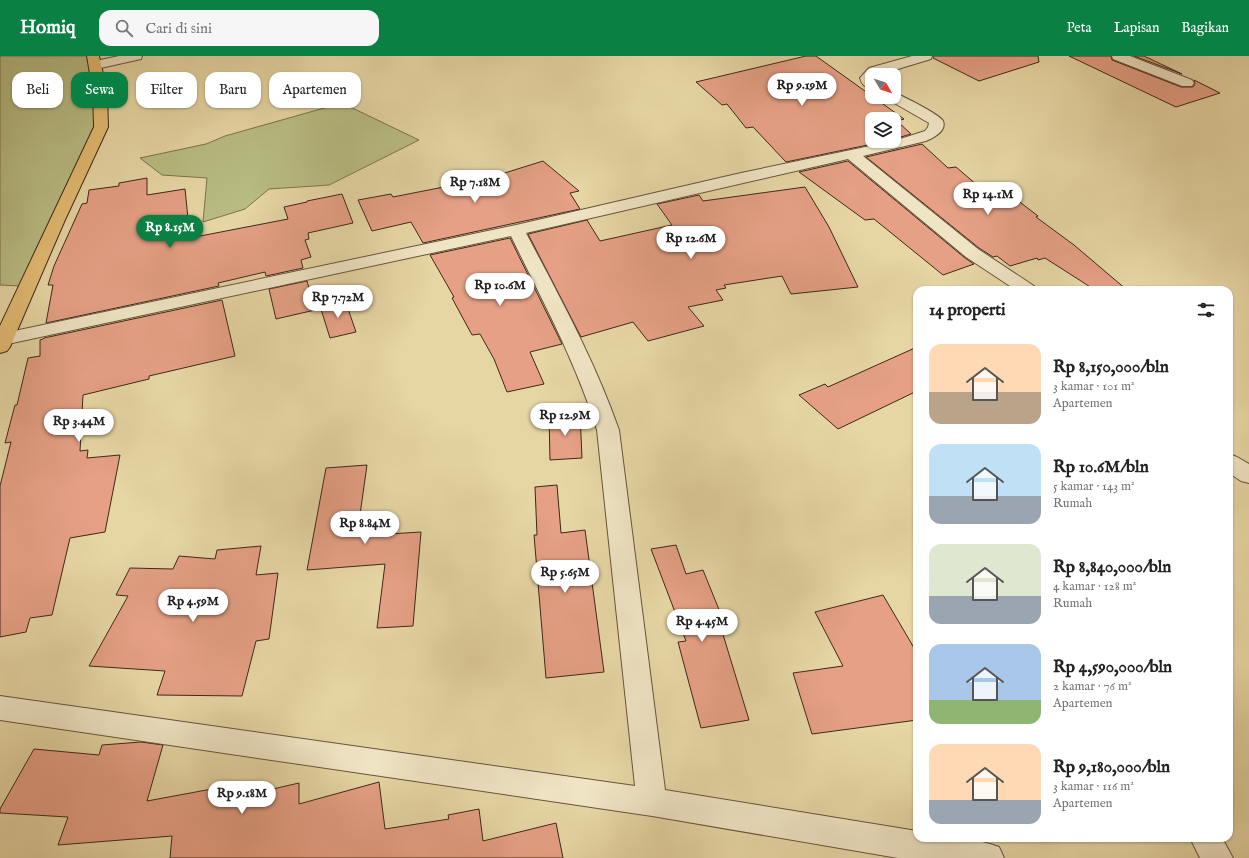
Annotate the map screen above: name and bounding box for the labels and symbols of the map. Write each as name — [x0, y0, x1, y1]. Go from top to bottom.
north arrow — [865, 68, 901, 104]
pin: Rp 9.19M — [761, 73, 843, 107]
pin: Rp 7.18M — [434, 170, 516, 204]
pin: Rp 14.1M — [947, 182, 1029, 216]
pin: Rp 8.15M — [129, 215, 211, 249]
pin: Rp 12.6M — [650, 226, 732, 260]
pin: Rp 10.6M — [459, 273, 541, 307]
pin: Rp 7.72M — [297, 285, 379, 319]
pin: Rp 12.9M — [524, 403, 606, 437]
pin: Rp 3.44M — [38, 409, 120, 443]
pin: Rp 8.84M — [324, 511, 406, 545]
pin: Rp 5.65M — [524, 560, 606, 594]
pin: Rp 4.59M — [152, 589, 234, 623]
pin: Rp 4.45M — [661, 609, 743, 643]
pin: Rp 9.18M — [201, 781, 283, 815]

